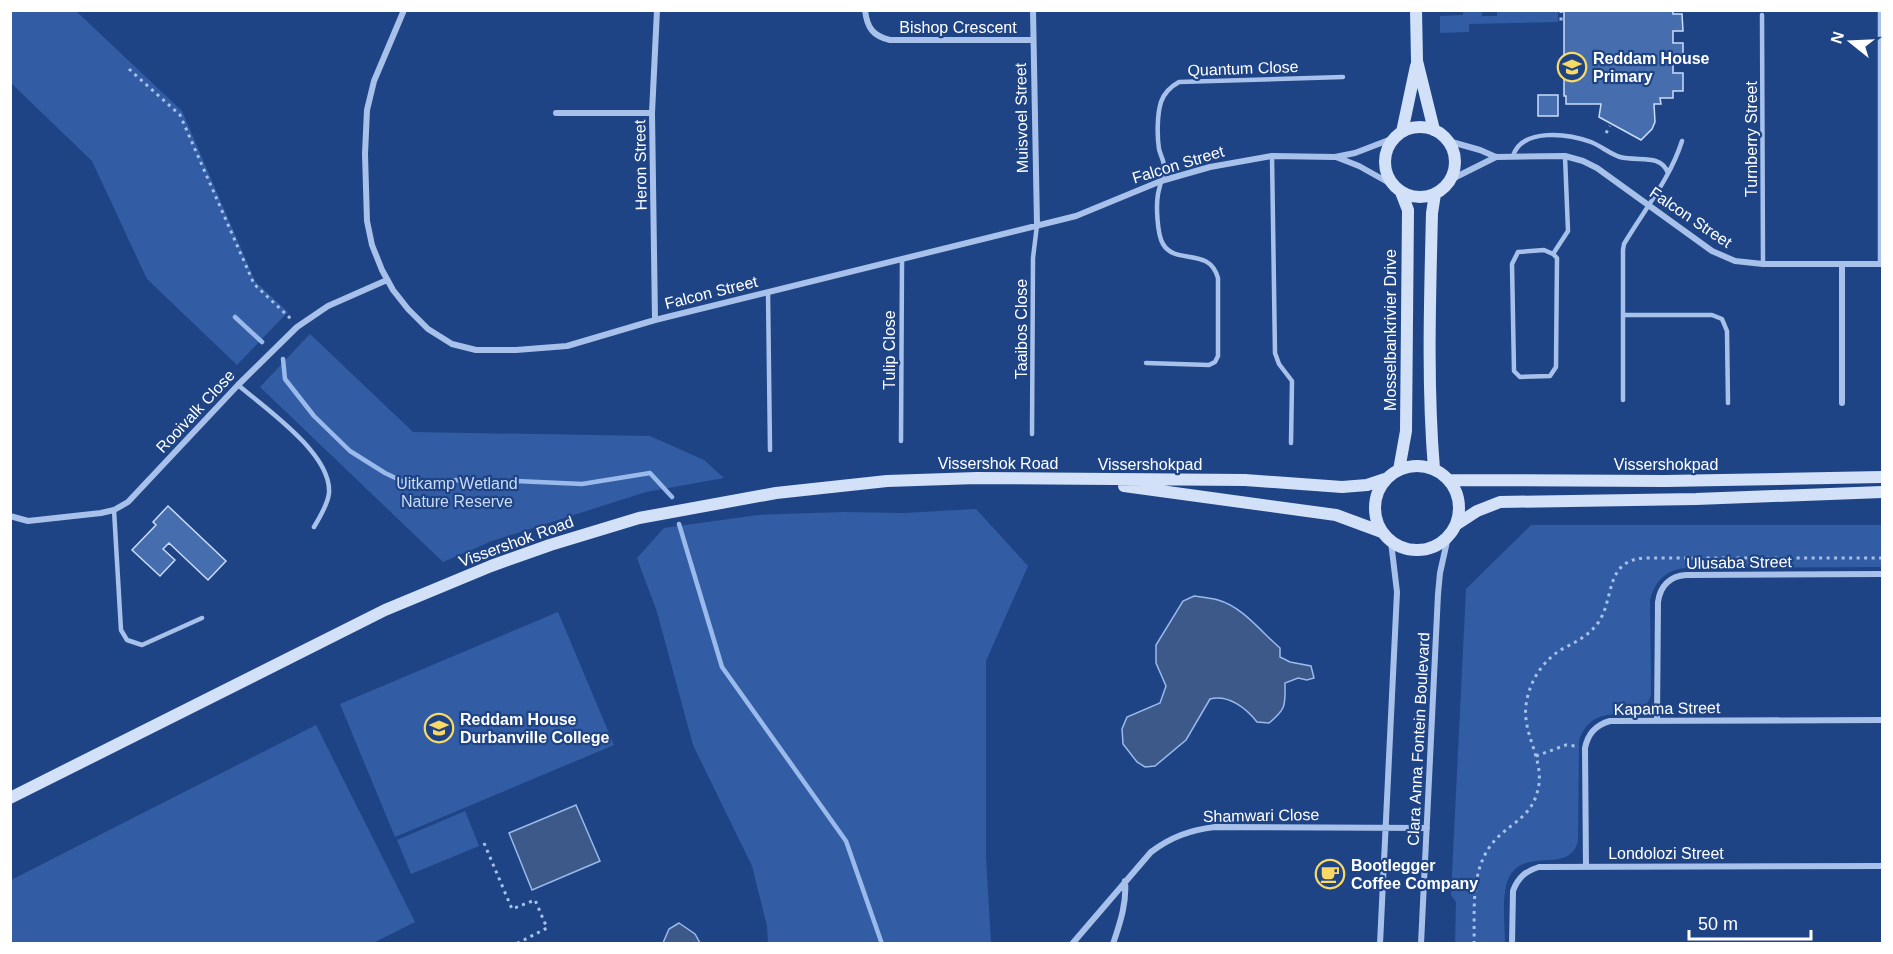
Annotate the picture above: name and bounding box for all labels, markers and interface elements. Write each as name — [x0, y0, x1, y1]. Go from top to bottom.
north arrow — [1821, 12, 1881, 72]
street label: Bishop Crescent — [899, 19, 1017, 36]
text: N — [1827, 29, 1847, 46]
place label: Reddam House Primary — [1593, 50, 1710, 85]
school or university icon: Reddam House Primary — [1556, 51, 1588, 83]
street label: Quantum Close — [1187, 58, 1299, 79]
street label: Muisvoel Street — [1012, 62, 1031, 173]
street label: Turnberry Street — [1743, 81, 1760, 197]
street label: Heron Street — [631, 119, 650, 210]
street label: Falcon Street — [1130, 142, 1227, 187]
street label: Falcon Street — [1647, 184, 1735, 251]
street label: Mosselbankrivier Drive — [1382, 249, 1399, 411]
street label: Falcon Street — [663, 273, 760, 312]
street label: Taaibos Close — [1013, 279, 1030, 379]
street label: Tulip Close — [881, 310, 898, 390]
street label: Rooivalk Close — [153, 366, 238, 456]
street label: Vissershok Road — [938, 455, 1058, 472]
street label: Vissershokpad — [1098, 456, 1202, 473]
street label: Vissershokpad — [1614, 456, 1718, 473]
park label: Uitkamp Wetland Nature Reserve — [396, 475, 518, 510]
street label: Vissershok Road — [457, 513, 576, 570]
street label: Ulusaba Street — [1686, 553, 1793, 572]
street label: Clara Anna Fontein Boulevard — [1404, 632, 1433, 846]
street label: Kapama Street — [1614, 699, 1721, 718]
place label: Reddam House Durbanville College — [460, 711, 609, 746]
school or university icon: Reddam House Durbanville College — [423, 712, 455, 744]
street label: Shamwari Close — [1203, 806, 1319, 825]
street label: Londolozi Street — [1608, 845, 1724, 862]
place label: Bootlegger Coffee Company — [1351, 857, 1478, 892]
cafe icon: Bootlegger Coffee Company — [1314, 858, 1346, 890]
scale bar — [1689, 903, 1810, 941]
text: 50 m — [1698, 914, 1738, 934]

